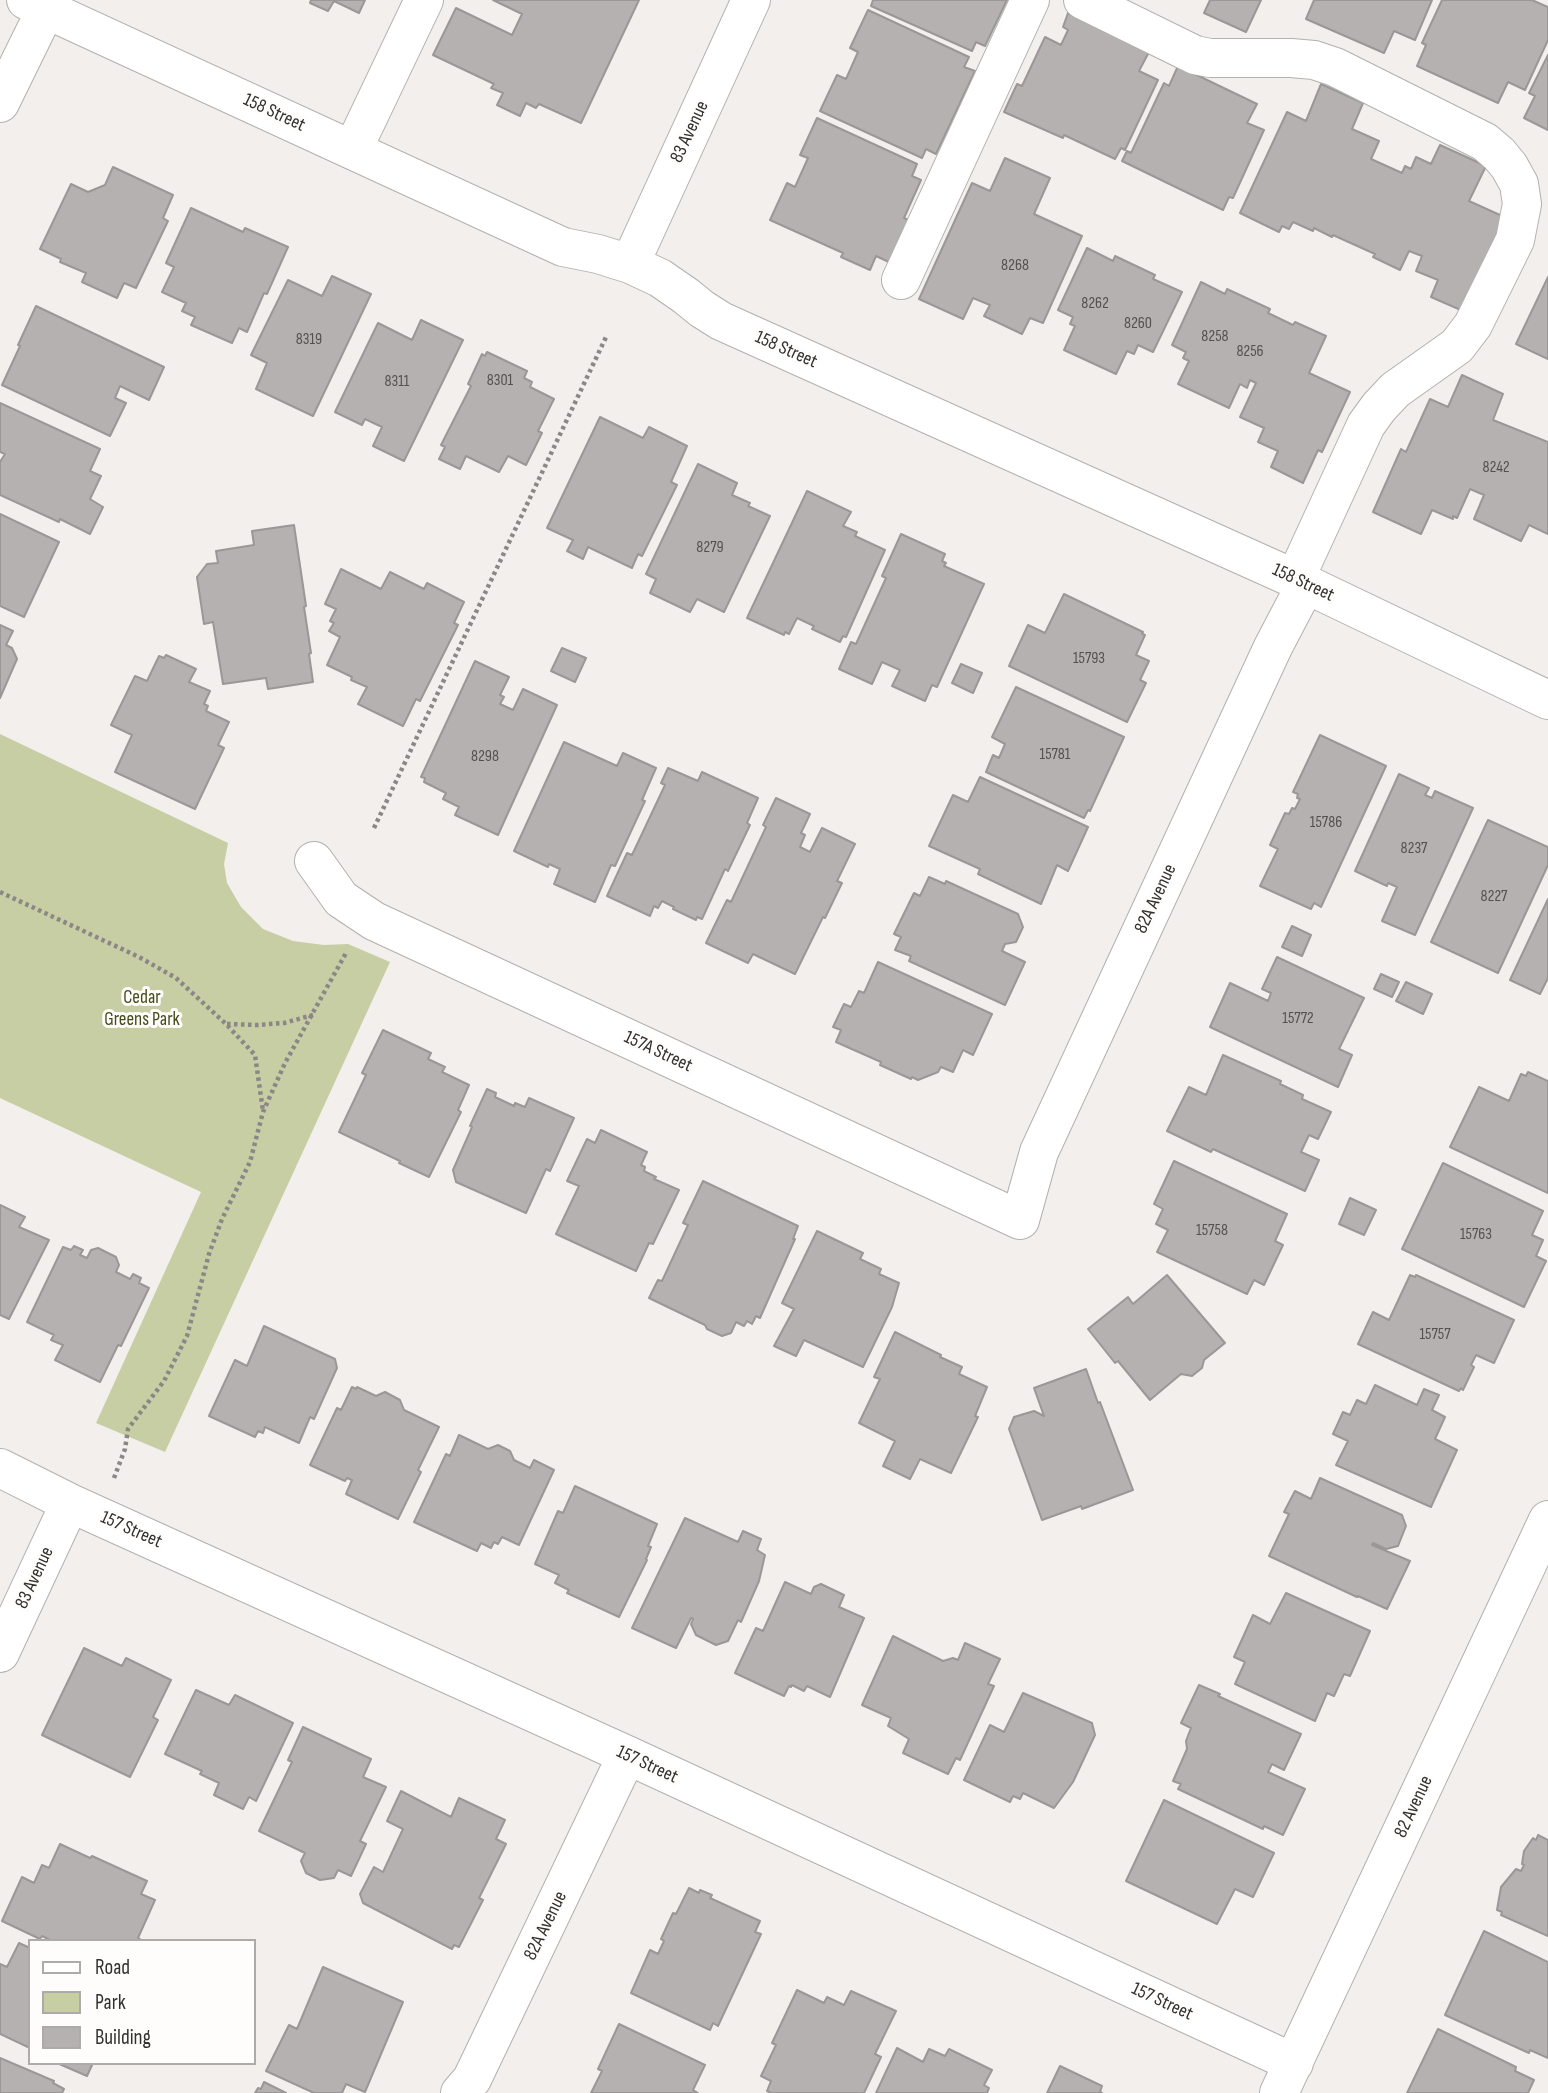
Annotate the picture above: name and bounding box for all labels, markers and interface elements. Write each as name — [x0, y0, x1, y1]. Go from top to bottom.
street label: 158 Street — [239, 89, 309, 137]
street label: 83 Avenue — [666, 97, 714, 167]
house number: 8268 — [1001, 256, 1029, 276]
house number: 8262 — [1081, 294, 1109, 314]
house number: 8260 — [1124, 314, 1152, 334]
street label: 158 Street — [751, 326, 821, 374]
house number: 8258 — [1201, 327, 1229, 347]
house number: 8319 — [296, 330, 322, 350]
house number: 8256 — [1236, 342, 1264, 362]
house number: 8301 — [487, 371, 513, 391]
house number: 8311 — [385, 372, 409, 392]
house number: 8242 — [1482, 458, 1510, 478]
house number: 8279 — [696, 538, 724, 558]
street label: 158 Street — [1268, 559, 1338, 607]
house number: 15793 — [1073, 649, 1105, 669]
house number: 15781 — [1040, 745, 1070, 765]
house number: 8298 — [471, 747, 499, 767]
house number: 15786 — [1310, 813, 1342, 833]
house number: 8237 — [1401, 839, 1427, 859]
street label: 82A Avenue — [1130, 861, 1182, 937]
house number: 8227 — [1481, 887, 1507, 907]
park label: Cedar Greens Park — [104, 987, 180, 1031]
house number: 15772 — [1282, 1009, 1314, 1029]
street label: 157A Street — [620, 1026, 696, 1078]
house number: 15758 — [1196, 1221, 1228, 1241]
house number: 15763 — [1460, 1225, 1492, 1245]
house number: 15757 — [1419, 1325, 1451, 1345]
street label: 157 Street — [97, 1506, 165, 1554]
street label: 83 Avenue — [11, 1543, 59, 1613]
street label: 157 Street — [613, 1741, 681, 1789]
street label: 82 Avenue — [1390, 1772, 1438, 1842]
street label: 82A Avenue — [520, 1888, 572, 1964]
legend — [28, 1939, 256, 2065]
text: Road — [95, 1955, 130, 1980]
street label: 157 Street — [1128, 1978, 1196, 2026]
text: Park — [95, 1990, 126, 2015]
text: Building — [95, 2025, 151, 2050]

